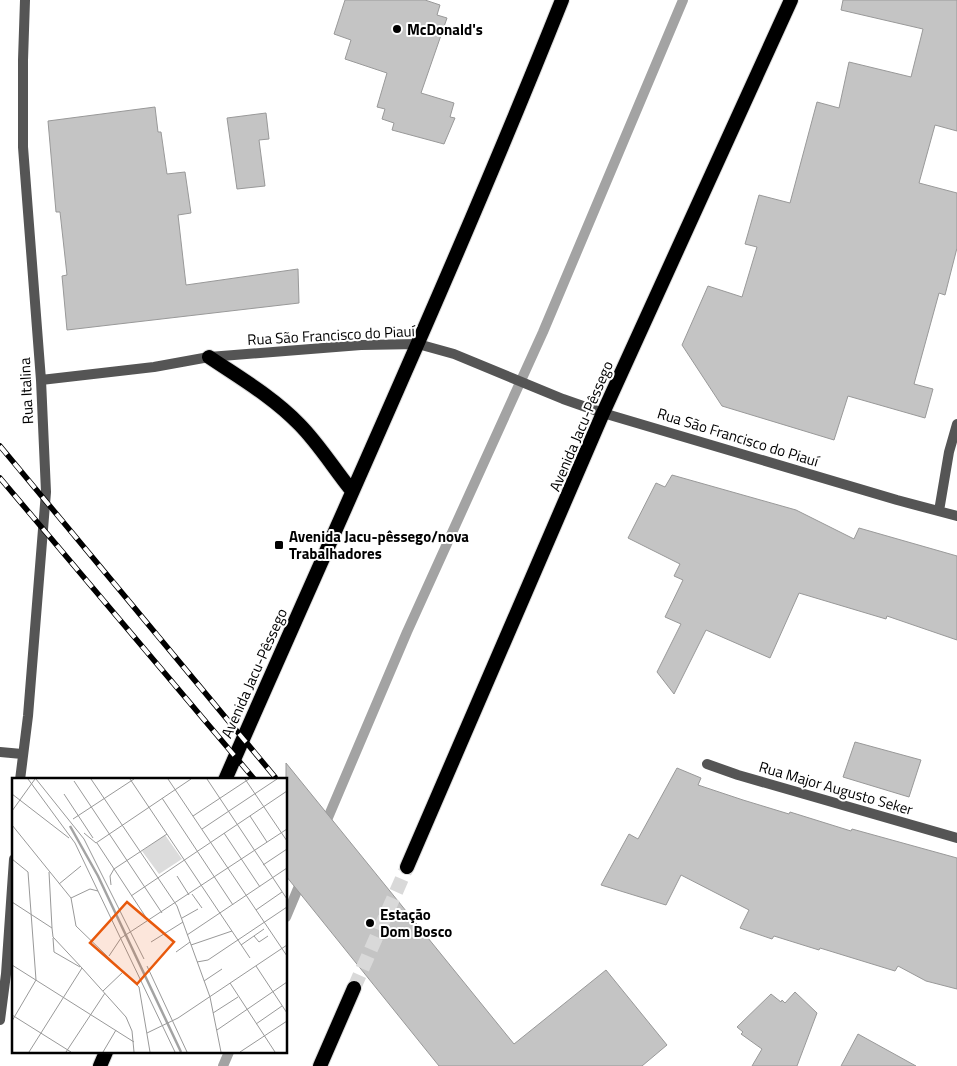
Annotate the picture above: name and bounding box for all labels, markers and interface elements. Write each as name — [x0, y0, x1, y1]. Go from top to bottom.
place label: McDonald's — [407, 18, 483, 41]
marker: McDonald's — [391, 23, 403, 35]
street label: Rua São Francisco do Piauí — [247, 319, 417, 351]
street label: Rua Italina — [13, 357, 39, 425]
street label: Avenida Jacu-Pêssego — [543, 357, 619, 495]
street label: Rua São Francisco do Piauí — [654, 401, 823, 473]
place label: Avenida Jacu-pêssego/nova Trabalhadores — [289, 525, 469, 565]
marker: Avenida Jacu-pêssego/nova Trabalhadores — [273, 539, 285, 551]
street label: Avenida Jacu-Pêssego — [215, 604, 293, 742]
street label: Rua Major Augusto Seker — [756, 755, 916, 821]
inset map — [12, 778, 288, 1054]
place label: Estação Dom Bosco — [380, 903, 452, 943]
marker: Estação Dom Bosco — [364, 917, 376, 929]

